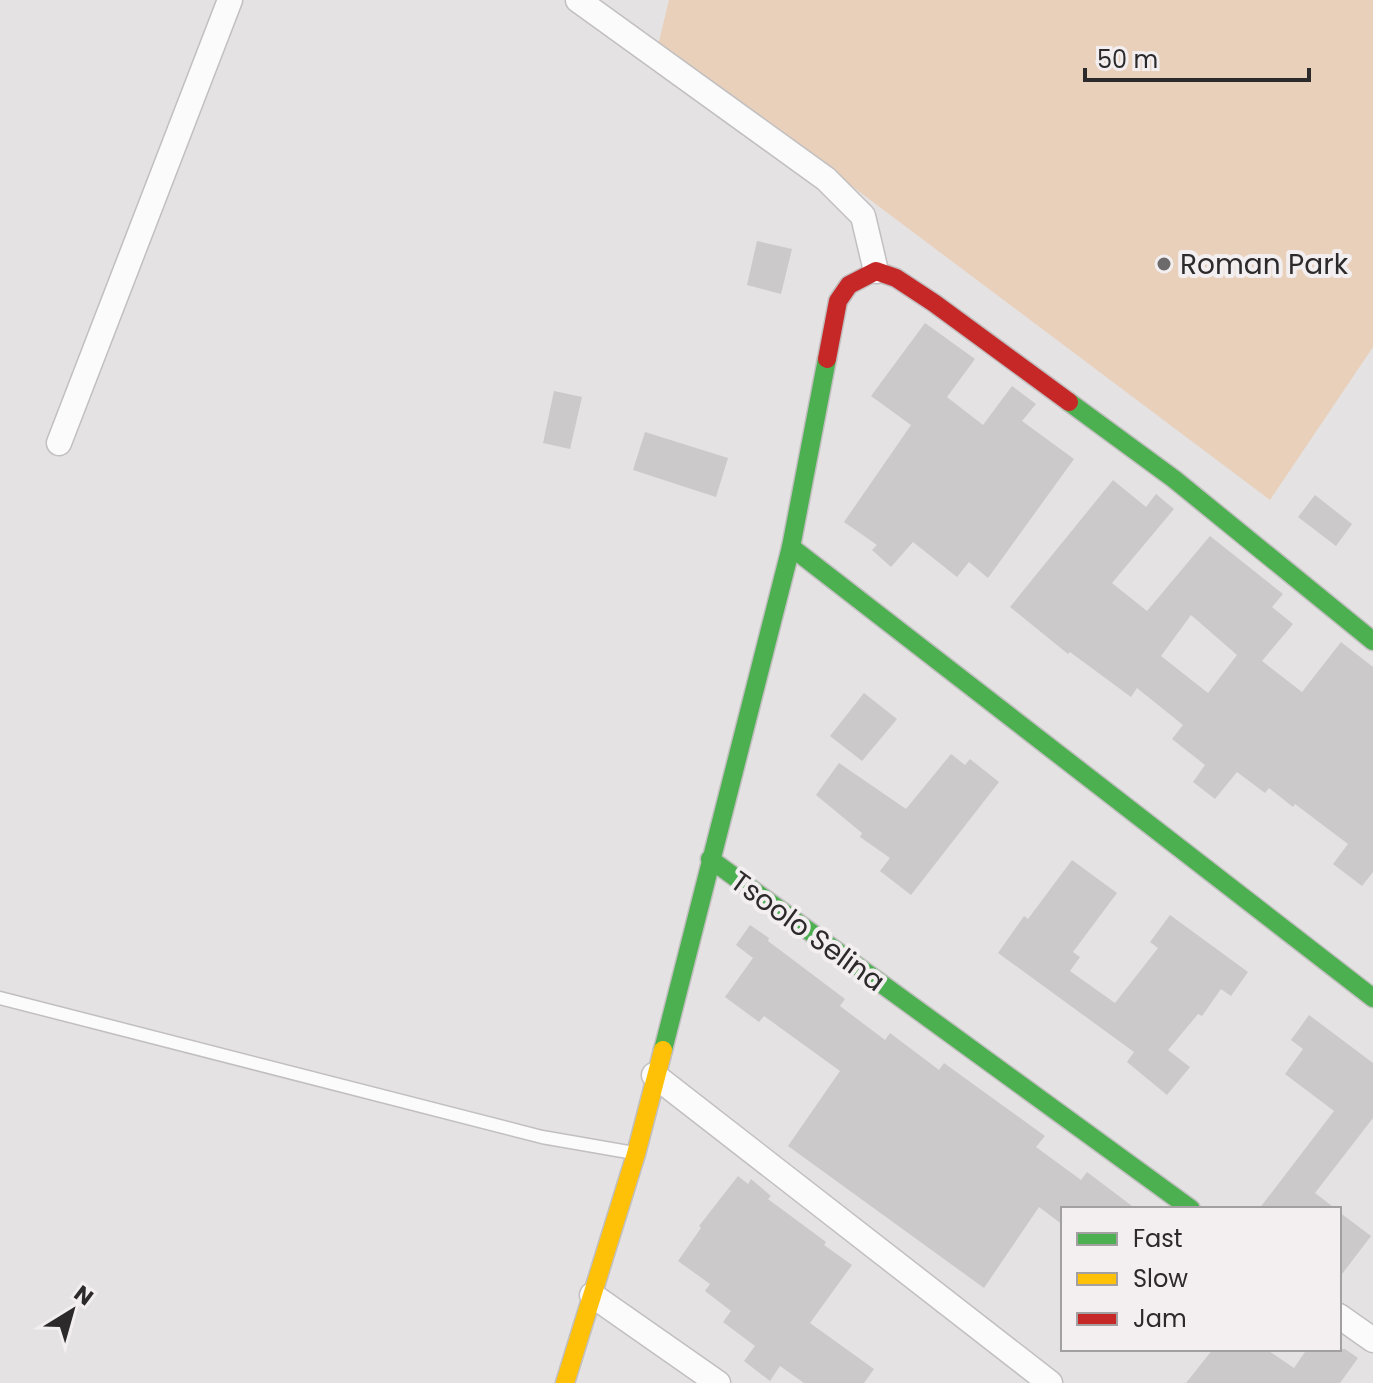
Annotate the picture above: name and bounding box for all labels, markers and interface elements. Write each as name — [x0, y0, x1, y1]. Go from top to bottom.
scale bar — [1085, 32, 1309, 82]
text: 50 m — [1097, 43, 1158, 76]
place label: Roman Park — [1180, 245, 1349, 284]
marker: Roman Park — [1155, 255, 1173, 273]
street label: Tsoolo Selina — [722, 862, 893, 1001]
legend — [1061, 1207, 1341, 1351]
text: Fast — [1133, 1222, 1183, 1255]
text: Slow — [1133, 1262, 1188, 1295]
north arrow — [32, 1271, 112, 1351]
text: N — [68, 1278, 100, 1313]
text: Jam — [1133, 1302, 1187, 1335]

